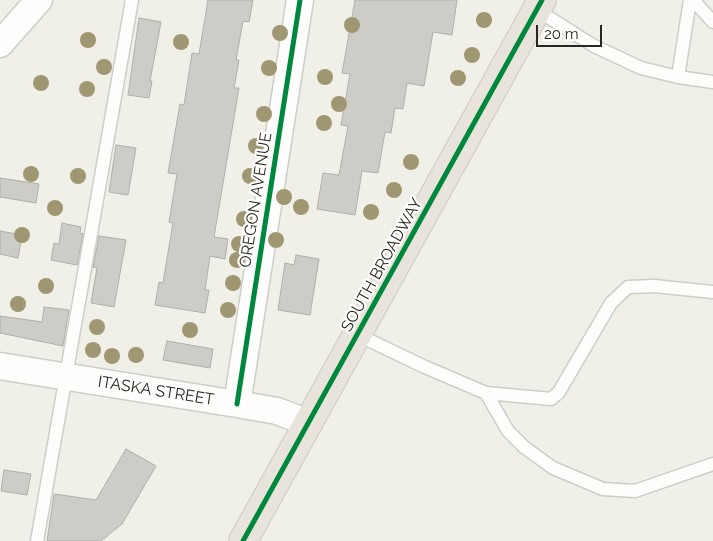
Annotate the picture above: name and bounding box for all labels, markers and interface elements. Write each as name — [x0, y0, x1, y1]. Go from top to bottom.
scale bar — [538, 15, 604, 47]
text: 20 m — [544, 25, 579, 43]
street label: OREGON AVENUE — [236, 131, 276, 269]
street label: SOUTH BROADWAY — [337, 195, 427, 335]
street label: ITASKA STREET — [97, 372, 215, 410]

